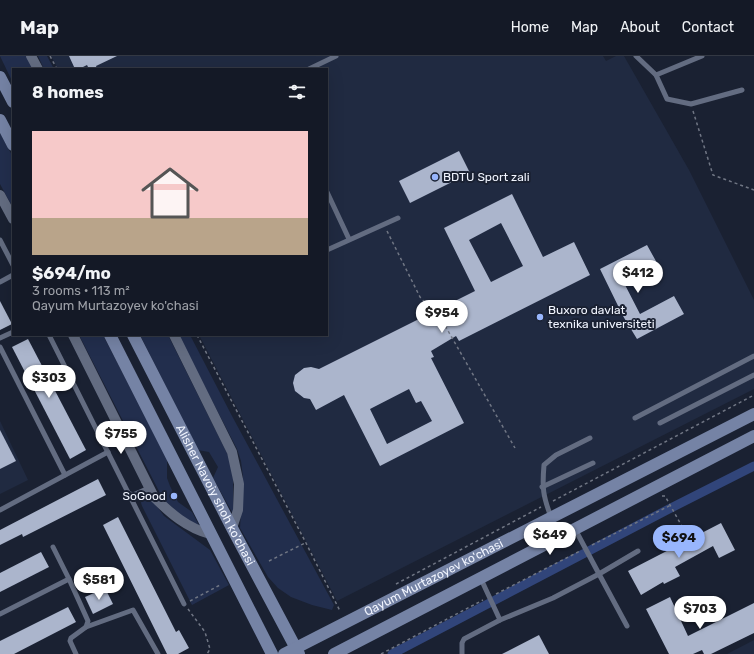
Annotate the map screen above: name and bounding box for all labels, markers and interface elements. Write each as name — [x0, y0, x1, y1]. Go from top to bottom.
text: Map — [20, 16, 59, 39]
text: Home — [511, 19, 549, 36]
text: Map — [571, 19, 598, 36]
text: About — [620, 19, 660, 36]
text: Contact — [682, 19, 734, 36]
icon: filters — [286, 81, 308, 103]
text: 8 homes — [32, 82, 104, 102]
icon: home — [134, 157, 206, 229]
place label: BDTU Sport zali — [443, 170, 530, 184]
marker: BDTU Sport zali — [430, 172, 440, 182]
pin: $412 — [614, 260, 662, 294]
text: $694/mo — [32, 263, 111, 283]
text: $412 — [622, 265, 654, 280]
text: 3 rooms · 113 m² — [32, 283, 130, 298]
text: Qayum Murtazoyev ko'chasi — [32, 298, 199, 313]
pin: $954 — [418, 300, 466, 334]
place label: Buxoro davlat texnika universiteti — [548, 303, 655, 331]
text: $954 — [425, 305, 459, 320]
marker: Buxoro davlat texnika universiteti — [535, 312, 545, 322]
pin: $303 — [25, 365, 73, 399]
text: $303 — [32, 370, 66, 385]
pin: $755 — [97, 421, 145, 455]
street label: Alisher Navoiy shoh ko'chasi — [173, 422, 258, 568]
text: $755 — [105, 426, 137, 441]
place label: SoGood — [123, 489, 166, 503]
marker: SoGood — [169, 491, 179, 501]
pin: $649 — [526, 522, 574, 556]
pin: $694 — [655, 525, 703, 559]
text: $649 — [533, 527, 567, 542]
text: $694 — [662, 530, 696, 545]
street label: Qayum Murtazoyev ko'chasi — [362, 536, 505, 619]
pin: $581 — [75, 567, 123, 601]
text: $581 — [83, 572, 115, 587]
pin: $703 — [676, 596, 724, 630]
text: $703 — [683, 601, 717, 616]

